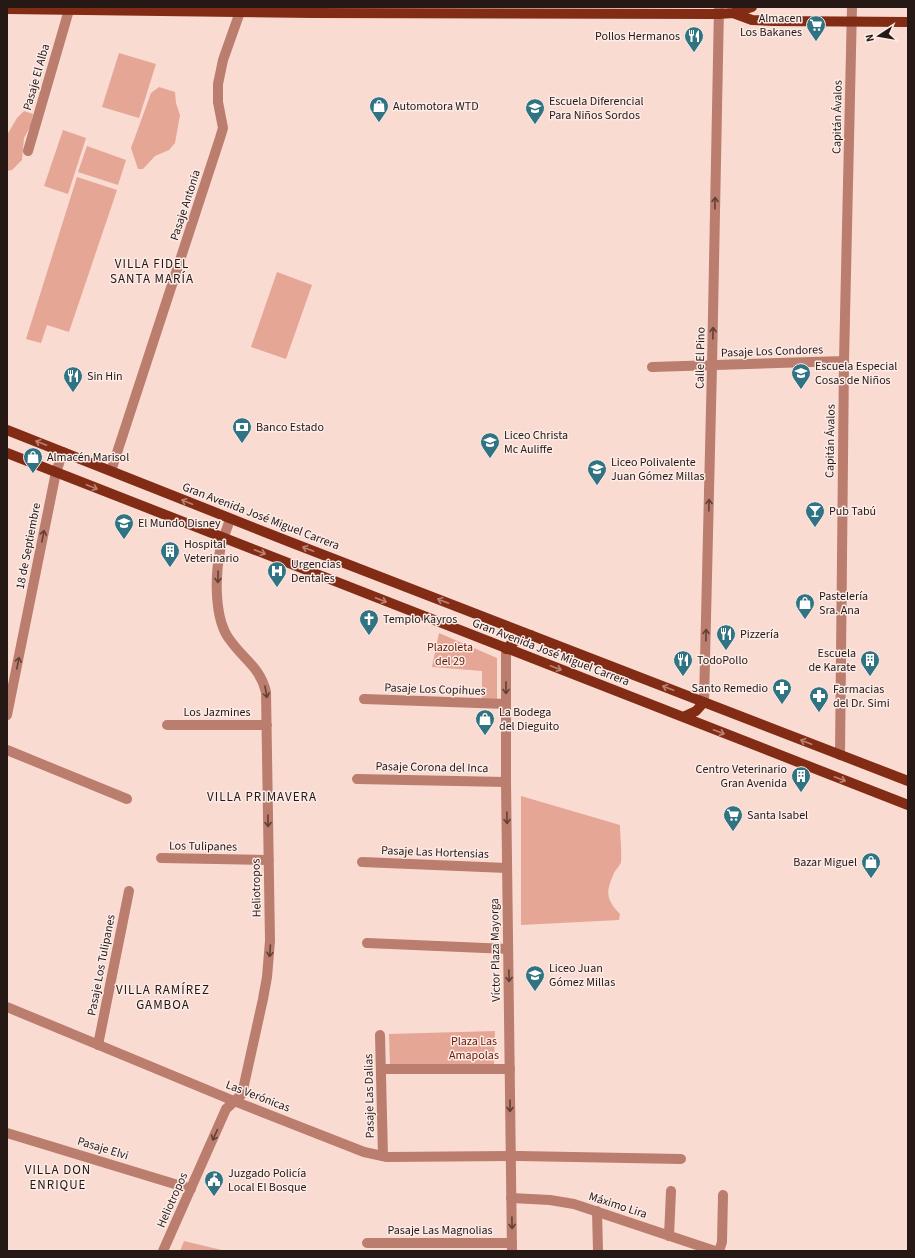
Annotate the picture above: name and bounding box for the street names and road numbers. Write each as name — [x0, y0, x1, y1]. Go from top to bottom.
street label: Pasaje El Alba — [19, 42, 54, 112]
street label: Capitán Ávalos — [828, 80, 847, 154]
street label: Pasaje Antonia — [166, 167, 205, 243]
street label: Calle El Pino — [691, 327, 710, 389]
street label: Pasaje Los Condores — [721, 341, 824, 362]
street label: Capitán Ávalos — [821, 404, 840, 478]
street label: Gran Avenida José Miguel Carrera — [180, 479, 342, 554]
street label: 18 de Septiembre — [12, 501, 45, 591]
street label: Gran Avenida José Miguel Carrera — [470, 615, 632, 690]
street label: Pasaje Los Copihues — [384, 679, 486, 700]
street label: Los Jazmines — [184, 704, 250, 721]
street label: Pasaje Corona del Inca — [375, 758, 489, 777]
street label: Los Tulipanes — [169, 837, 237, 856]
street label: Pasaje Las Hortensias — [381, 842, 489, 863]
street label: Heliotropos — [247, 858, 266, 918]
street label: Víctor Plaza Mayorga — [486, 898, 505, 1002]
street label: Pasaje Los Tulipanes — [83, 913, 120, 1017]
street label: Pasaje Las Dalias — [360, 1054, 379, 1138]
street label: Las Verónicas — [223, 1076, 292, 1117]
street label: Pasaje Elvi — [75, 1133, 131, 1164]
street label: Heliotropos — [153, 1170, 192, 1231]
street label: Máximo Lira — [586, 1188, 649, 1223]
street label: Pasaje Las Magnolias — [387, 1222, 493, 1239]

